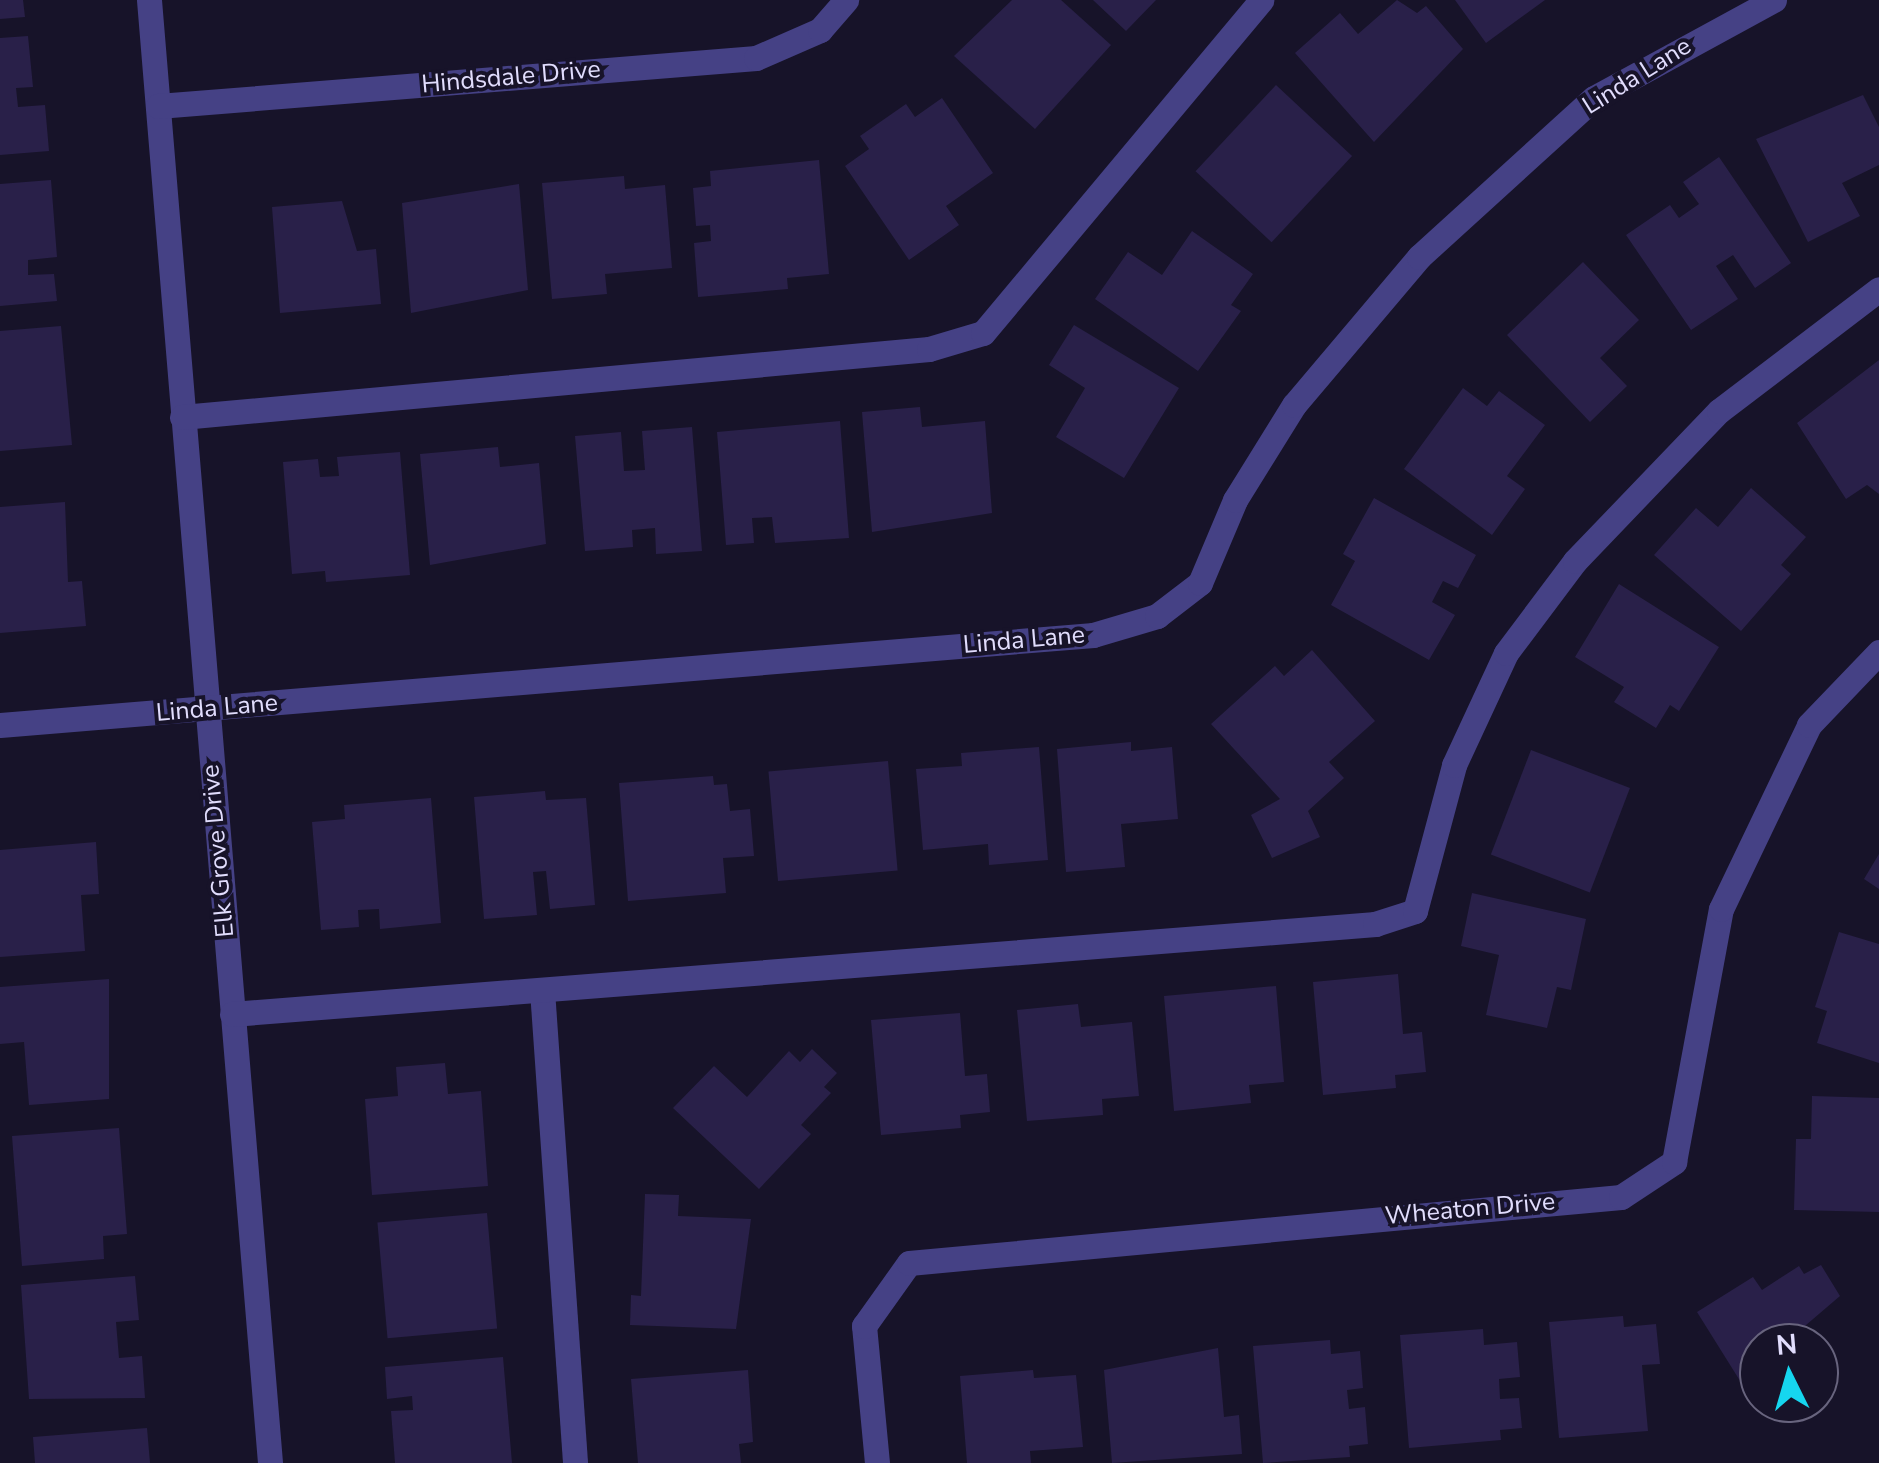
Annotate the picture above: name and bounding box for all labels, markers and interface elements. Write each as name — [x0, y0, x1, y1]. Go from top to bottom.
street label: Linda Lane — [1577, 31, 1697, 121]
street label: Hindsdale Drive — [420, 54, 602, 100]
street label: Linda Lane — [962, 620, 1086, 660]
street label: Linda Lane — [155, 688, 279, 728]
street label: Elk Grove Drive — [196, 763, 240, 939]
street label: Wheaton Drive — [1384, 1187, 1556, 1231]
north arrow — [1739, 1323, 1839, 1423]
text: N — [1774, 1325, 1799, 1365]

